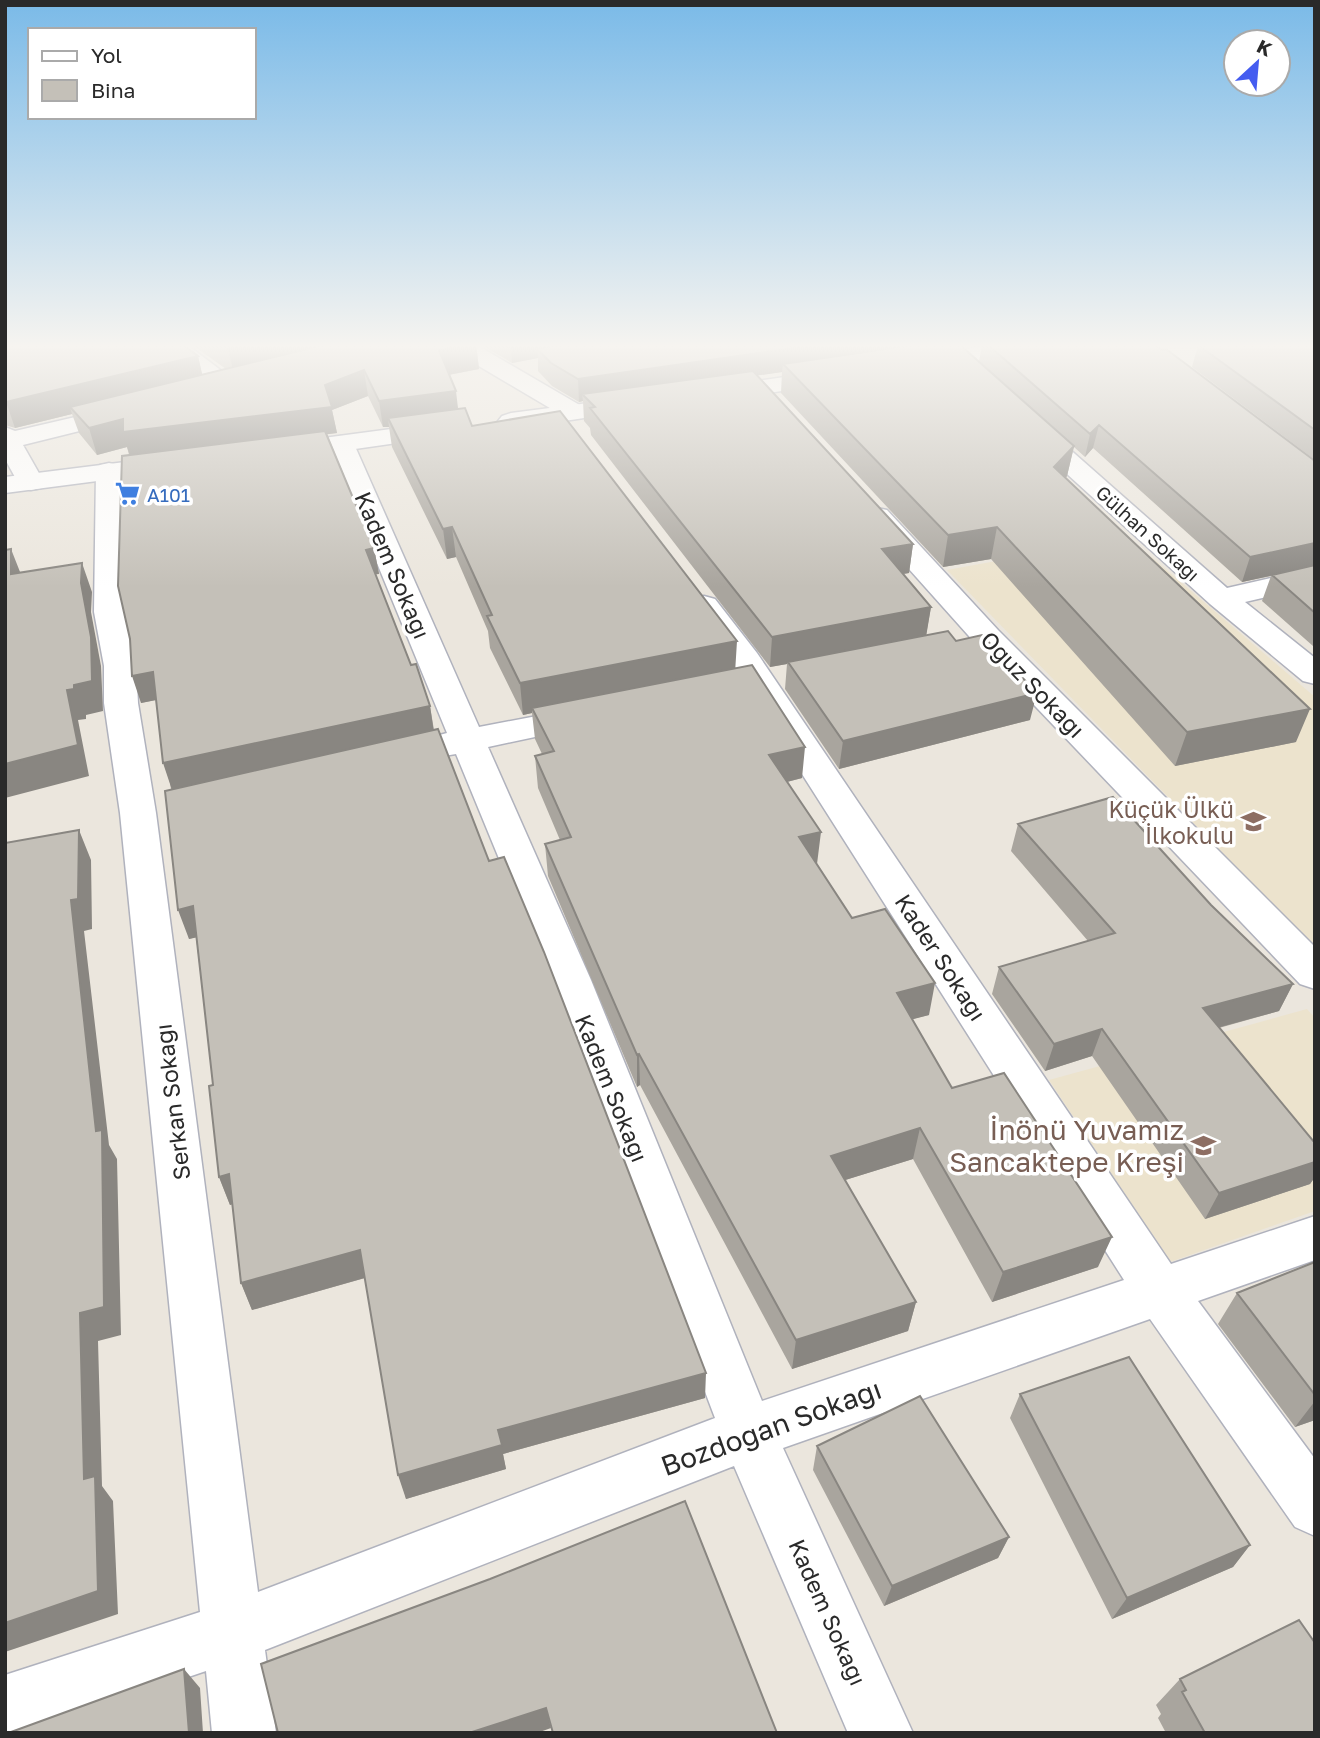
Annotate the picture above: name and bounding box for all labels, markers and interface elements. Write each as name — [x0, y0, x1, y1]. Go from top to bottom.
legend — [28, 28, 256, 119]
north arrow — [1222, 28, 1292, 98]
text: K — [1253, 34, 1276, 61]
text: Yol — [91, 42, 122, 68]
text: Bina — [91, 77, 135, 103]
supermarket icon: A101 — [113, 480, 141, 508]
street label: Gülhan Sokağı — [1091, 480, 1205, 586]
place label: A101 — [147, 483, 190, 506]
street label: Kadem Sokağı — [349, 487, 437, 643]
street label: Oğuz Sokağı — [975, 625, 1091, 743]
place label: Küçük Ülkü İlkokulu — [1108, 795, 1234, 849]
school or university icon: Küçük Ülkü İlkokulu — [1240, 808, 1268, 836]
street label: Kader Sokağı — [890, 888, 992, 1026]
street label: Kadem Sokağı — [570, 1010, 654, 1166]
street label: Serkan Sokağı — [149, 1022, 195, 1182]
place label: İnönü Yuvamız Sancaktepe Kreşi — [949, 1113, 1184, 1178]
school or university icon: İnönü Yuvamız Sancaktepe Kreşi — [1190, 1131, 1218, 1159]
street label: Bozdoğan Sokağı — [656, 1372, 886, 1482]
street label: Kadem Sokağı — [783, 1535, 873, 1689]

